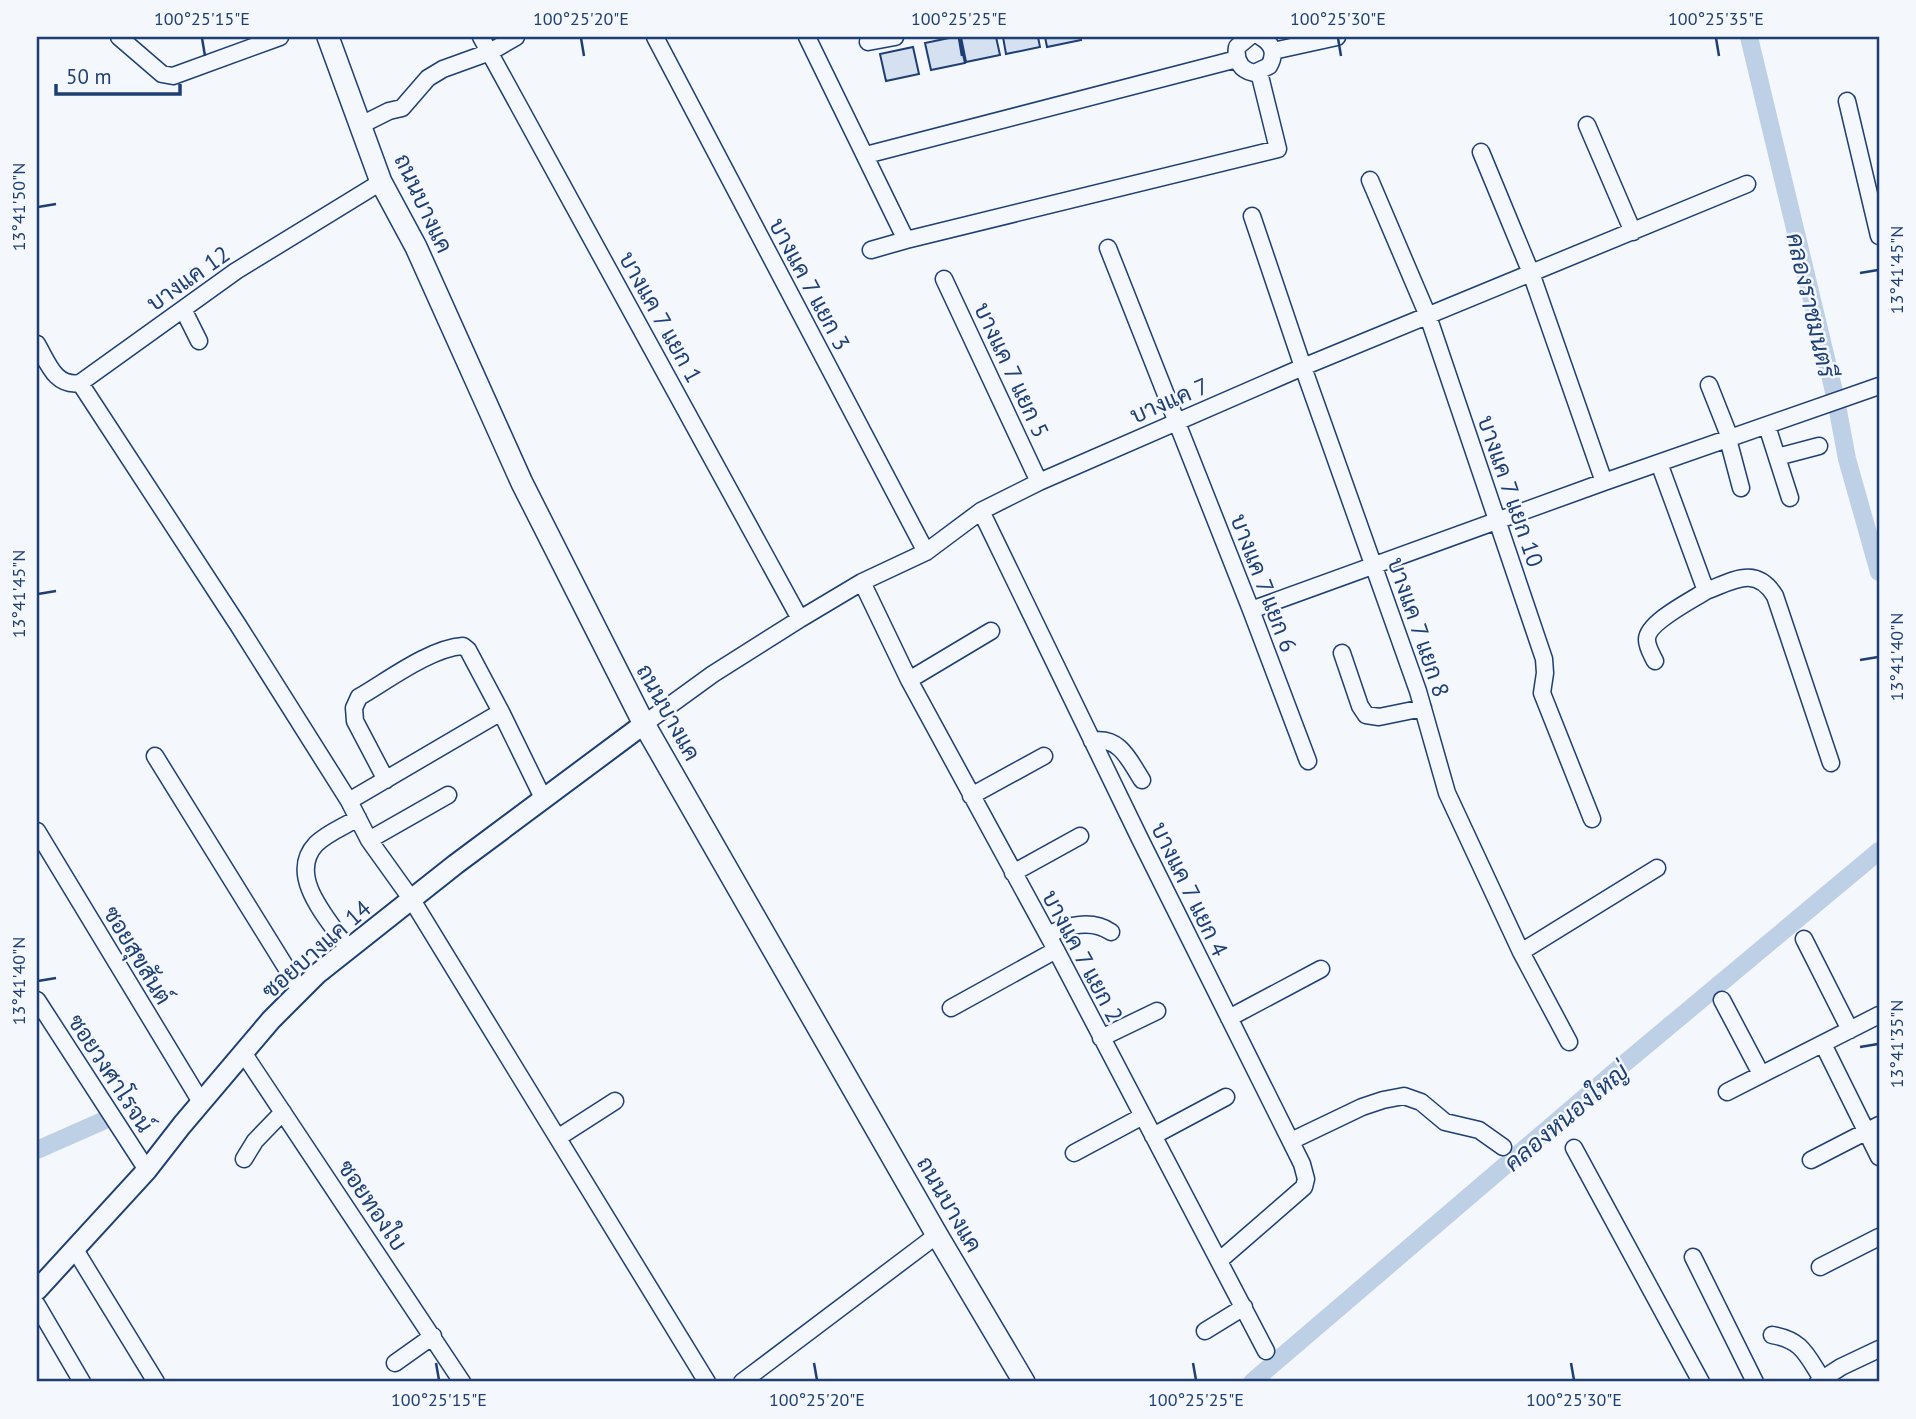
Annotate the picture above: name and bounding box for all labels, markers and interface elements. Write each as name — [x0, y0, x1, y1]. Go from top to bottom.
text: 100°25'15"E — [154, 7, 250, 30]
text: 100°25'20"E — [533, 7, 629, 30]
text: 100°25'25"E — [911, 7, 1007, 30]
text: 100°25'30"E — [1290, 7, 1386, 30]
text: 100°25'35"E — [1668, 7, 1764, 30]
scale bar — [56, 52, 180, 96]
text: 50 m — [66, 63, 112, 90]
street label: ถนนบางแค — [388, 149, 460, 257]
text: 13°41'50"N — [7, 163, 30, 251]
street label: บางแค 7 แยก 3 — [763, 213, 857, 355]
text: 13°41'45"N — [1885, 226, 1908, 314]
water label: คลองราชมนตรี — [1779, 230, 1843, 382]
street label: บางแค 12 — [141, 239, 235, 317]
street label: บางแค 7 แยก 1 — [613, 246, 709, 388]
street label: บางแค 7 แยก 5 — [968, 298, 1056, 442]
street label: บางแค 7 — [1125, 371, 1213, 429]
street label: บางแค 7 แยก 10 — [1472, 412, 1550, 570]
street label: บางแค 7 แยก 6 — [1224, 510, 1304, 656]
text: 13°41'45"N — [7, 550, 30, 638]
street label: บางแค 7 แยก 8 — [1382, 553, 1456, 701]
text: 13°41'40"N — [1885, 613, 1908, 701]
street label: ถนนบางแค — [631, 658, 707, 766]
street label: บางแค 7 แยก 4 — [1145, 817, 1235, 961]
street label: บางแค 7 แยก 2 — [1036, 885, 1130, 1027]
street label: ซอยบางแค 14 — [255, 893, 377, 1004]
street label: ซอยสุขสันต์ — [96, 900, 180, 1011]
text: 13°41'40"N — [7, 937, 30, 1025]
text: 13°41'35"N — [1885, 1000, 1908, 1088]
street label: ซอยวงศาโรจน์ — [62, 1008, 161, 1138]
water label: คลองหนองใหญ่ — [1497, 1055, 1636, 1178]
street label: ถนนบางแค — [911, 1151, 989, 1257]
street label: ซอยทองใบ — [332, 1153, 415, 1256]
text: 100°25'15"E — [391, 1388, 487, 1411]
text: 100°25'20"E — [769, 1388, 865, 1411]
text: 100°25'25"E — [1148, 1388, 1244, 1411]
text: 100°25'30"E — [1526, 1388, 1622, 1411]

